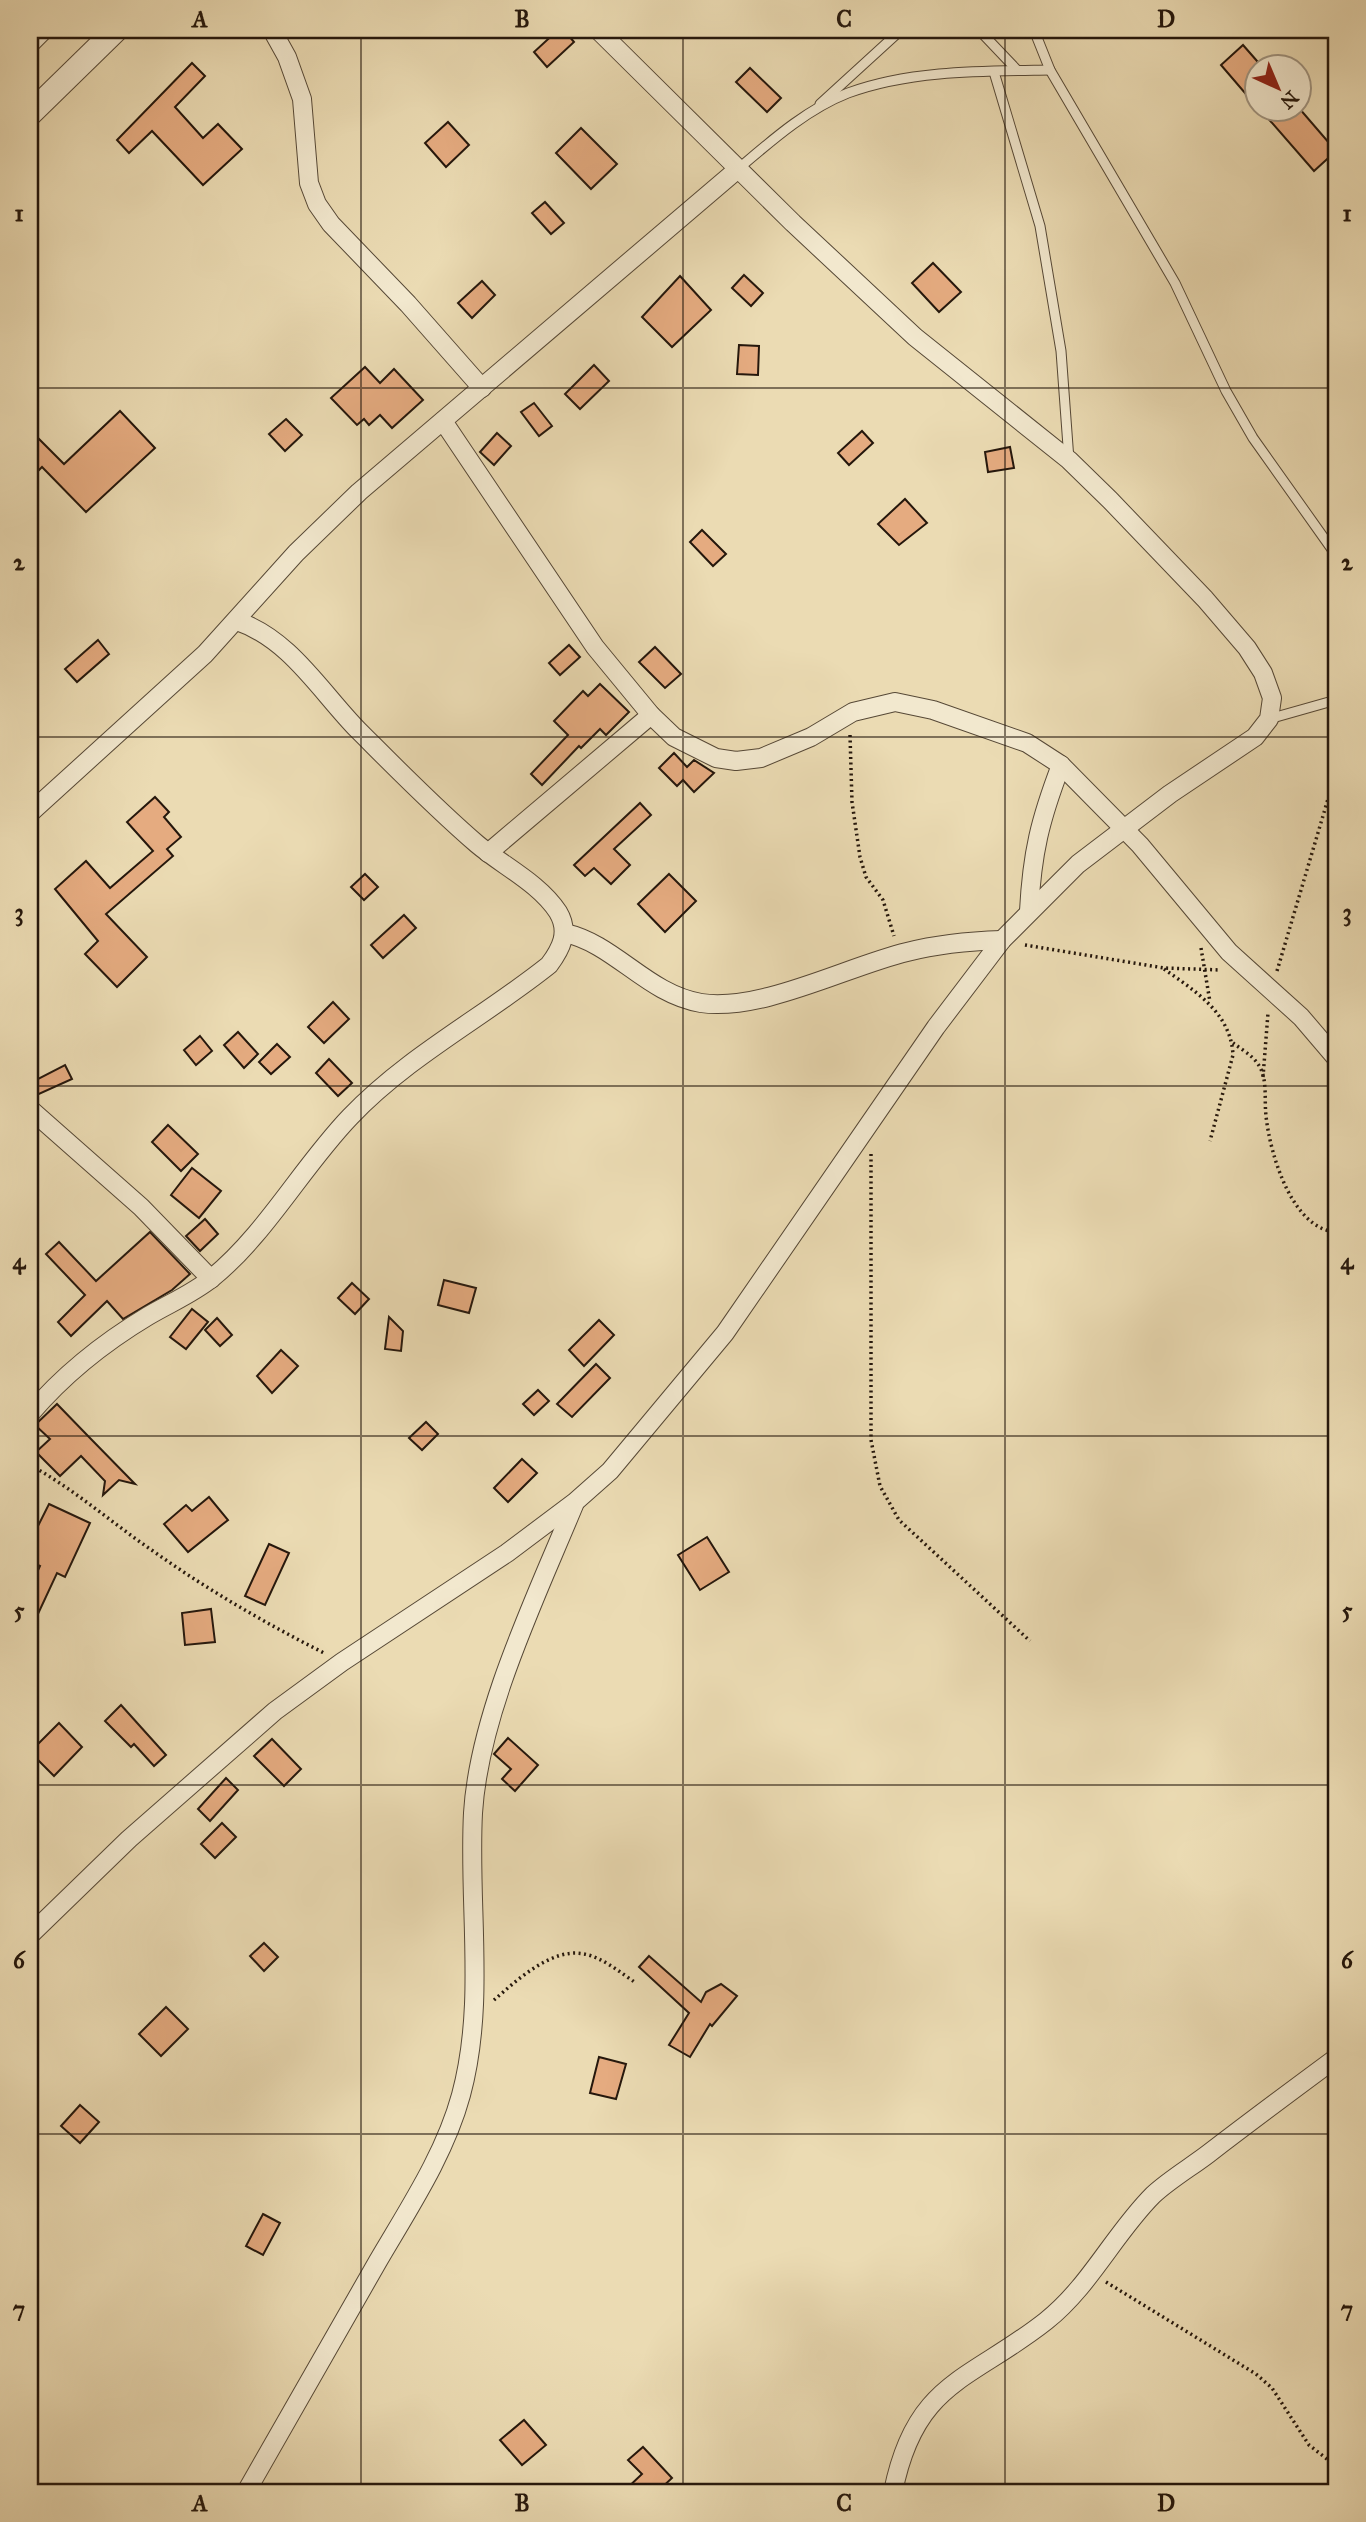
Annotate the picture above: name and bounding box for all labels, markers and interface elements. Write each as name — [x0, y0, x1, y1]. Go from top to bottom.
text: A — [190, 5, 208, 33]
text: B — [514, 5, 530, 33]
text: C — [836, 5, 852, 33]
text: D — [1157, 5, 1175, 33]
north arrow — [1244, 52, 1314, 122]
text: N — [1276, 86, 1303, 114]
text: 1 — [14, 199, 24, 227]
text: 1 — [1342, 199, 1352, 227]
text: 2 — [13, 548, 25, 576]
text: 2 — [1341, 548, 1353, 576]
text: 3 — [14, 898, 24, 927]
text: 3 — [1342, 898, 1352, 927]
text: 4 — [13, 1247, 27, 1275]
text: 4 — [1341, 1247, 1355, 1275]
text: 5 — [14, 1596, 25, 1624]
text: 5 — [1342, 1596, 1353, 1624]
text: 6 — [13, 1946, 26, 1974]
text: 6 — [1341, 1946, 1354, 1974]
text: 7 — [13, 2295, 25, 2323]
text: 7 — [1341, 2295, 1353, 2323]
text: A — [190, 2489, 208, 2517]
text: B — [514, 2489, 530, 2517]
text: C — [836, 2489, 852, 2517]
text: D — [1157, 2489, 1175, 2517]

